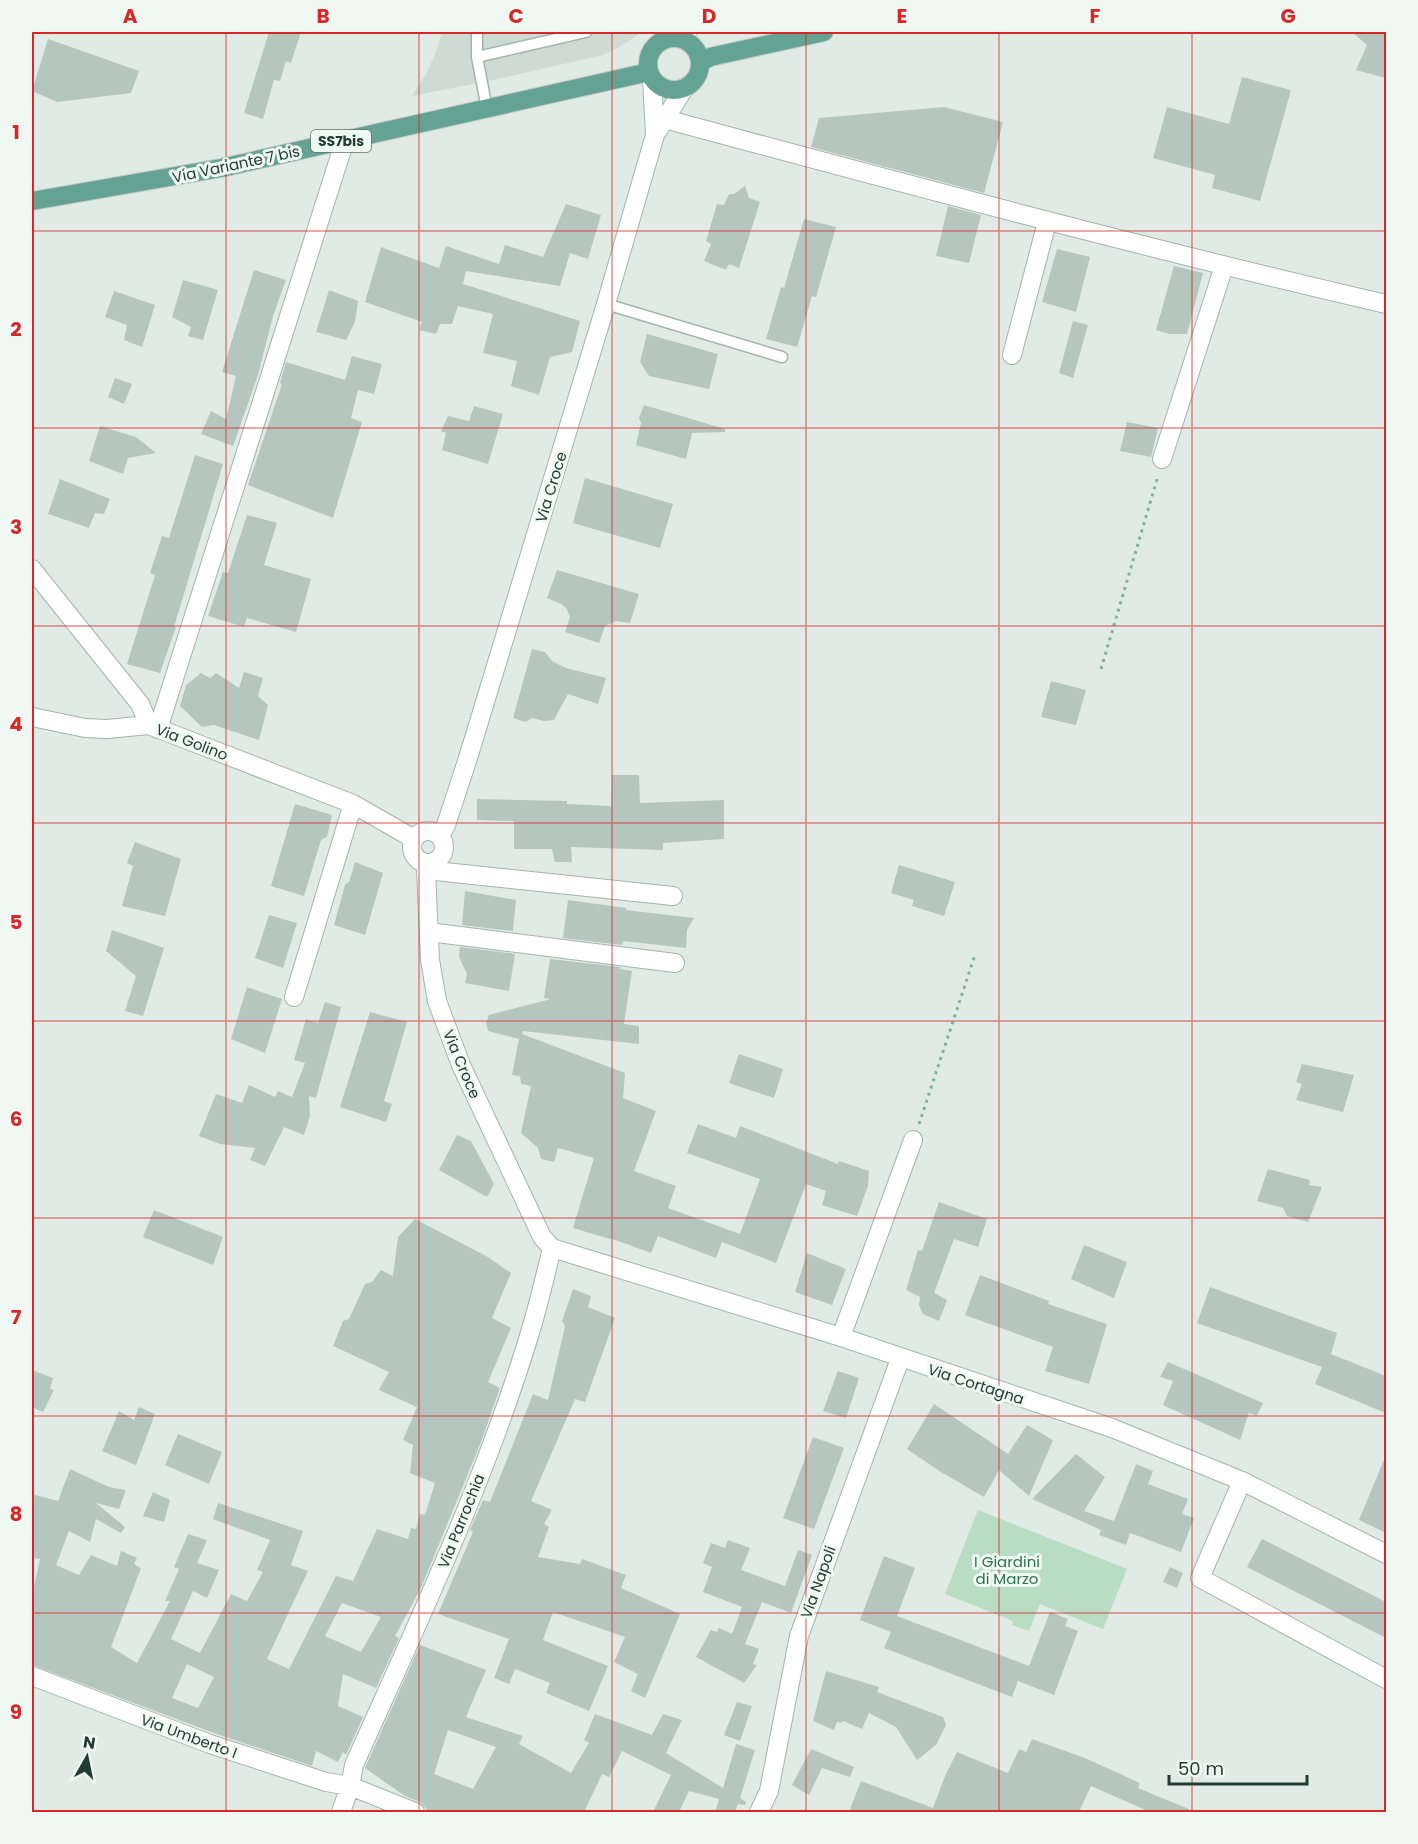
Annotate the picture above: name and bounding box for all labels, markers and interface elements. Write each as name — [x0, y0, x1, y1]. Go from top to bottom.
text: A — [123, 2, 138, 30]
text: B — [316, 2, 330, 30]
text: C — [508, 2, 524, 30]
text: D — [702, 2, 716, 30]
text: E — [897, 2, 907, 30]
text: F — [1090, 2, 1101, 30]
text: G — [1280, 2, 1296, 30]
text: 1 — [12, 118, 20, 146]
road number: SS7bis — [311, 130, 371, 152]
street label: Via Variante 7 bis — [170, 140, 302, 188]
text: 2 — [10, 315, 22, 343]
street label: Via Croce — [530, 449, 572, 525]
text: 3 — [10, 513, 22, 541]
text: 4 — [9, 710, 23, 738]
street label: Via Golino — [153, 719, 231, 765]
text: 5 — [10, 908, 23, 936]
street label: Via Croce — [438, 1026, 486, 1102]
text: 6 — [10, 1105, 22, 1133]
text: 7 — [11, 1303, 22, 1331]
street label: Via Cortagna — [925, 1359, 1027, 1409]
street label: Via Parrochia — [433, 1471, 489, 1571]
text: 8 — [10, 1500, 22, 1528]
street label: Via Napoli — [795, 1543, 841, 1621]
park label: I Giardini di Marzo — [974, 1551, 1040, 1589]
text: 9 — [10, 1698, 22, 1726]
street label: Via Umberto I — [138, 1709, 240, 1763]
north arrow — [57, 1727, 117, 1787]
text: N — [82, 1730, 97, 1755]
scale bar — [1169, 1748, 1307, 1786]
text: 50 m — [1178, 1756, 1224, 1781]

